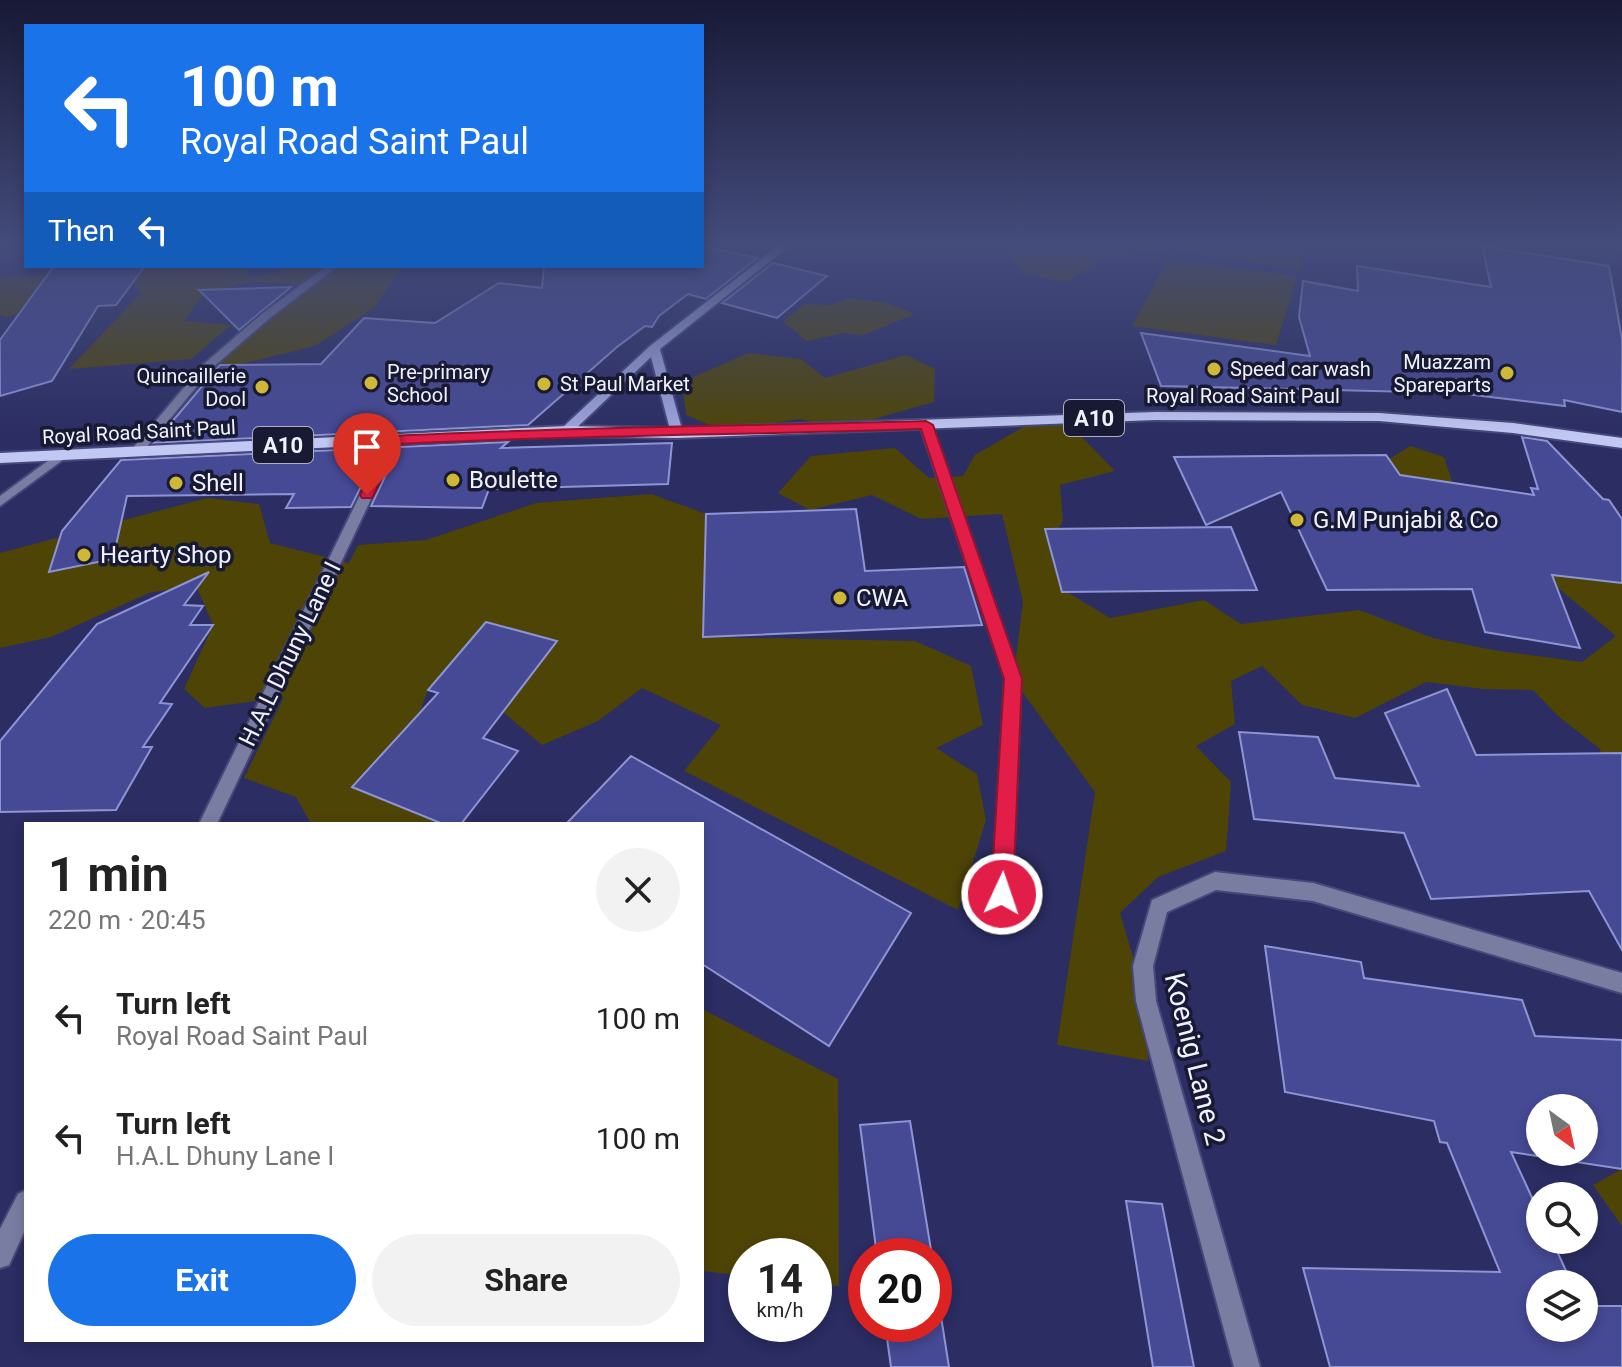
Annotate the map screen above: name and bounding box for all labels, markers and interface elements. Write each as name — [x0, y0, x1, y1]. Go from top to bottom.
text: 100 m — [180, 54, 339, 120]
icon: left — [48, 56, 152, 160]
text: Royal Road Saint Paul — [180, 121, 529, 163]
icon: left — [131, 208, 175, 252]
text: Then — [48, 213, 115, 248]
place label: Muazzam Spareparts — [1394, 350, 1491, 397]
place label: Speed car wash — [1230, 357, 1371, 381]
place label: Pre-primary School — [387, 360, 491, 407]
marker: Speed car wash — [1205, 360, 1223, 378]
place label: Quincaillerie Dool — [137, 364, 246, 411]
marker: Muazzam Spareparts — [1498, 364, 1516, 382]
place label: St Paul Market — [560, 372, 690, 396]
marker: Pre-primary School — [362, 374, 380, 392]
marker: St Paul Market — [535, 375, 553, 393]
marker: Quincaillerie Dool — [253, 378, 271, 396]
street label: Royal Road Saint Paul — [1146, 384, 1340, 408]
road number: A10 — [1064, 400, 1124, 436]
pin — [333, 413, 401, 495]
street label: Royal Road Saint Paul — [42, 415, 236, 449]
icon: arrive — [345, 425, 389, 469]
road number: A10 — [253, 427, 313, 463]
place label: Boulette — [469, 466, 558, 494]
place label: Shell — [192, 469, 244, 497]
marker: Boulette — [444, 471, 462, 489]
marker: Shell — [167, 474, 185, 492]
place label: G.M Punjabi & Co — [1313, 506, 1498, 534]
marker: G.M Punjabi & Co — [1288, 511, 1306, 529]
place label: Hearty Shop — [100, 541, 231, 569]
marker: Hearty Shop — [75, 546, 93, 564]
street label: H.A.L Dhuny Lane I — [233, 557, 347, 751]
place label: CWA — [856, 584, 908, 612]
marker: CWA — [831, 589, 849, 607]
text: 1 min — [48, 846, 169, 903]
button: close — [596, 848, 680, 932]
position arrow — [960, 852, 1044, 936]
text: 220 m · 20:45 — [48, 905, 206, 935]
street label: Koenig Lane 2 — [1158, 969, 1232, 1149]
text: Turn left — [116, 986, 231, 1021]
icon: left — [48, 996, 92, 1040]
text: 100 m — [596, 1001, 680, 1036]
text: Royal Road Saint Paul — [116, 1021, 368, 1051]
north arrow — [1526, 1094, 1598, 1166]
map controls — [1526, 1094, 1598, 1342]
text: Turn left — [116, 1106, 231, 1141]
icon: left — [48, 1116, 92, 1160]
text: 100 m — [596, 1121, 680, 1156]
text: H.A.L Dhuny Lane I — [116, 1141, 334, 1171]
button: search — [1526, 1182, 1598, 1254]
button: Exit — [48, 1234, 356, 1326]
button: Share — [372, 1234, 680, 1326]
speed limit sign: 20 — [848, 1238, 952, 1342]
text: 14 — [757, 1256, 803, 1303]
button: layers — [1526, 1270, 1598, 1342]
text: km/h — [757, 1298, 803, 1322]

